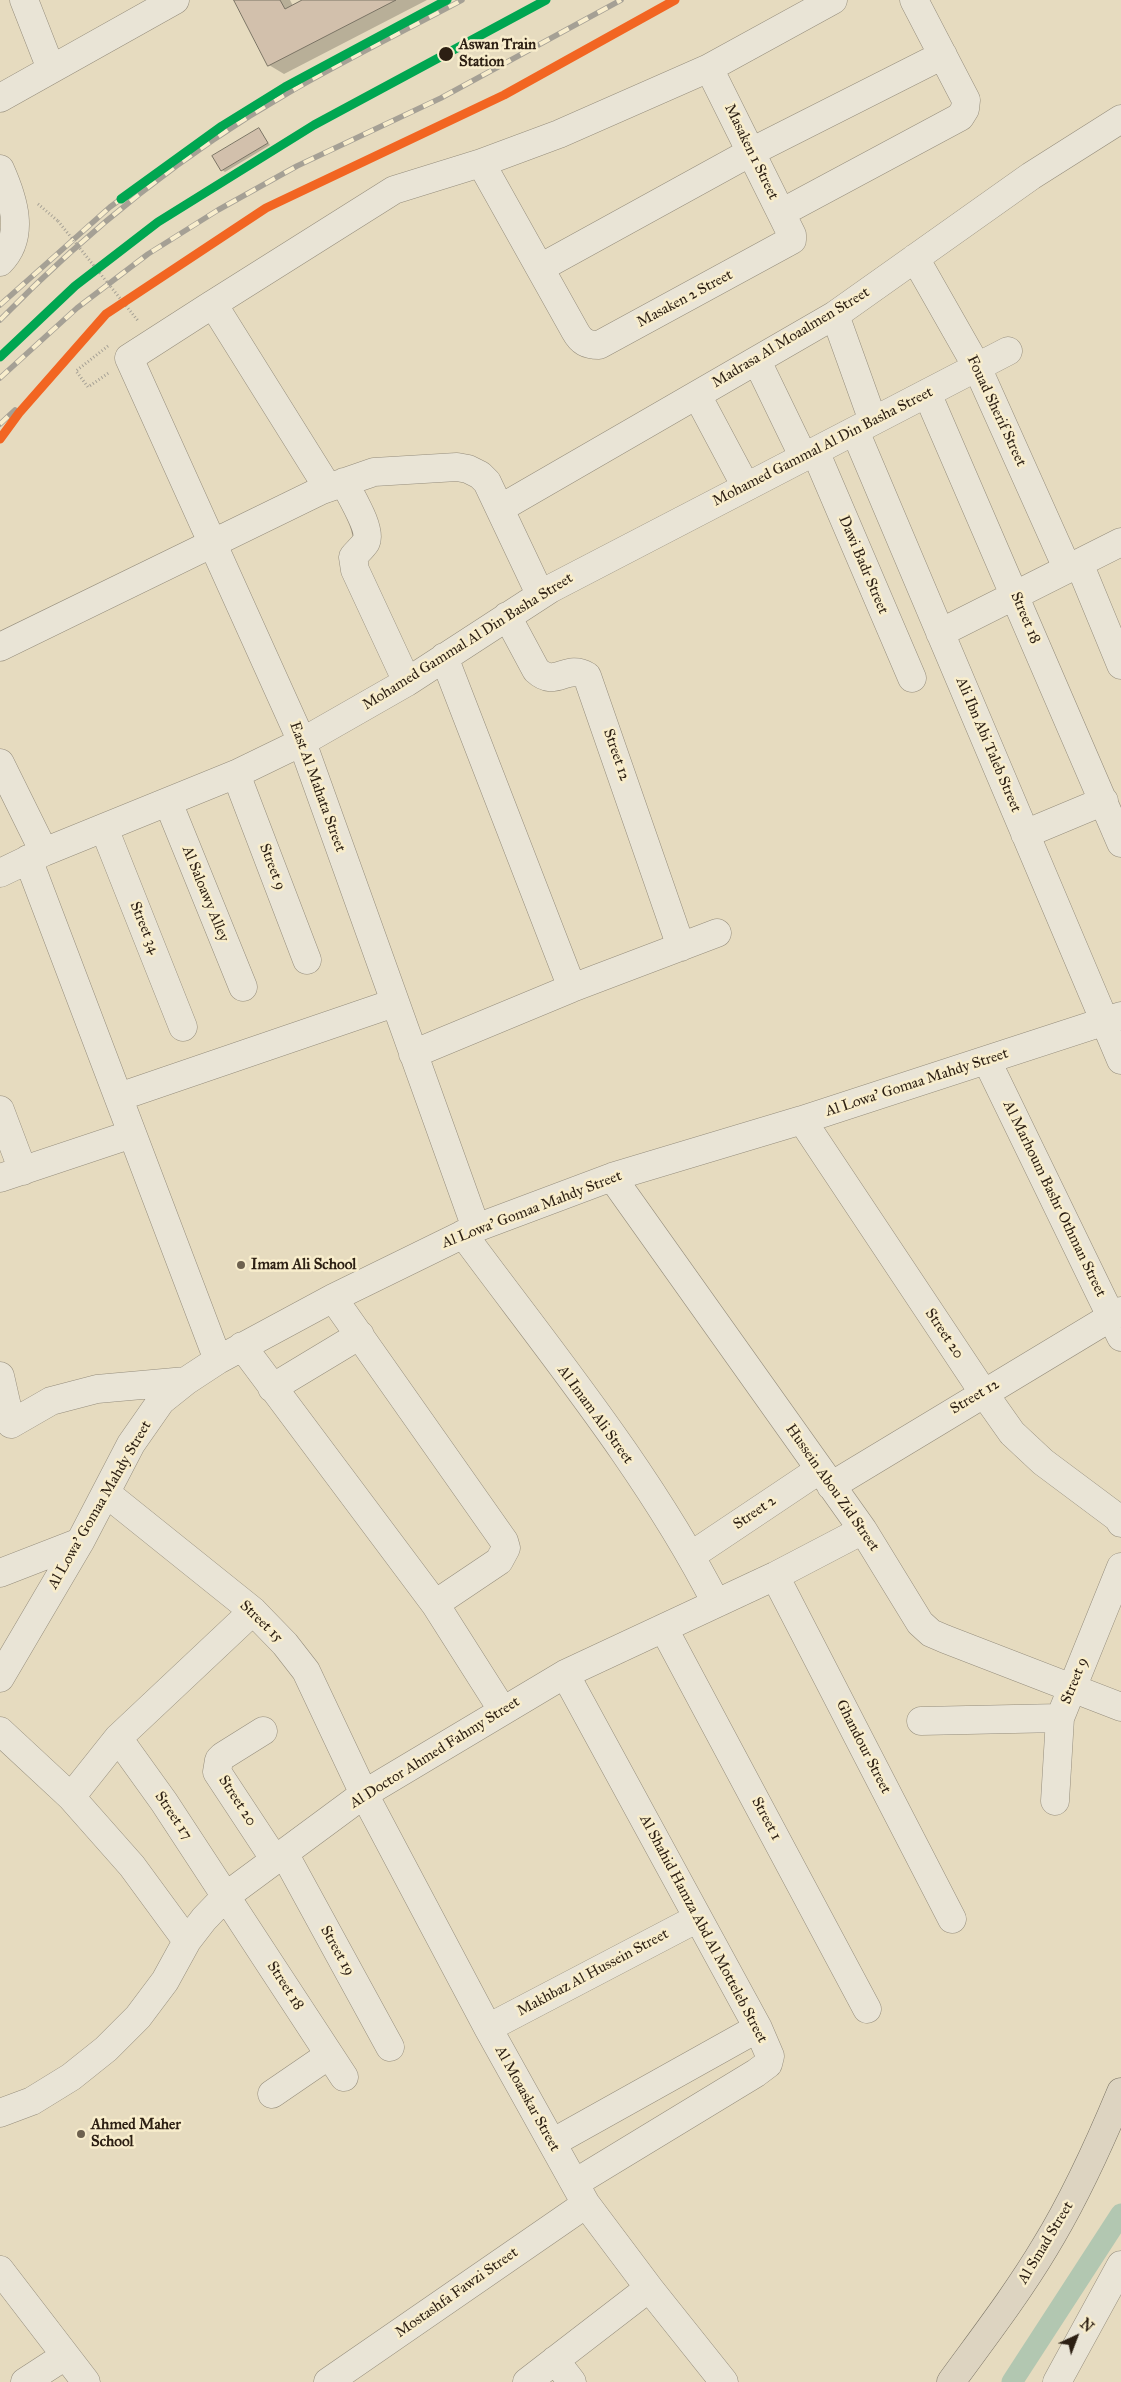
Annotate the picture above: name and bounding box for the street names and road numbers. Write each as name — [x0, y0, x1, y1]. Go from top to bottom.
street label: Masaken 1 Street — [720, 101, 782, 203]
street label: Masaken 2 Street — [634, 266, 736, 332]
street label: Madrasa Al Moaalmen Street — [709, 284, 873, 392]
street label: Fouad Sherif Street — [962, 353, 1030, 469]
street label: Mohamed Gammal Al Din Basha Street — [710, 383, 936, 511]
street label: Dawi Badr Street — [834, 513, 892, 617]
street label: Mohamed Gammal Al Din Basha Street — [359, 569, 577, 715]
street label: Street 18 — [1006, 589, 1044, 647]
street label: Ali Ibn Abi Taleb Street — [951, 675, 1025, 815]
street label: East Al Mahata Street — [285, 720, 349, 854]
street label: Street 12 — [599, 727, 633, 783]
street label: Street 9 — [255, 841, 289, 893]
street label: Al Saloawy Alley — [178, 843, 232, 945]
street label: Street 34 — [125, 899, 163, 957]
street label: Al Lowa' Gomaa Mahdy Street — [823, 1045, 1011, 1121]
street label: Al Marhoum Bashr Othman Street — [999, 1098, 1109, 1300]
street label: Al Lowa' Gomaa Mahdy Street — [439, 1167, 625, 1253]
street label: Street 20 — [921, 1305, 967, 1363]
street label: Al Imam Ali Street — [553, 1362, 637, 1468]
street label: Street 12 — [947, 1375, 1003, 1419]
street label: Al Lowa' Gomaa Mahdy Street — [44, 1418, 156, 1592]
street label: Hussein Abou Zid Street — [781, 1421, 883, 1555]
street label: Street 2 — [730, 1492, 780, 1534]
street label: Street 15 — [236, 1597, 286, 1647]
street label: Street 9 — [1058, 1655, 1092, 1707]
street label: Al Doctor Ahmed Fahmy Street — [347, 1693, 523, 1813]
street label: Ghandour Street — [832, 1697, 894, 1797]
street label: Street 20 — [214, 1772, 260, 1830]
street label: Street 17 — [150, 1788, 196, 1844]
street label: Street 1 — [747, 1794, 785, 1844]
street label: Al Shahid Hamza Abd Al Motteleb Street — [635, 1812, 771, 2046]
street label: Street 19 — [316, 1923, 358, 1979]
street label: Makhbaz Al Hussein Street — [514, 1925, 672, 2021]
street label: Street 18 — [263, 1958, 307, 2014]
street label: Al Moaaskar Street — [491, 2043, 563, 2155]
street label: Al Smad Street — [1014, 2199, 1078, 2287]
street label: Mostashfa Fawzi Street — [392, 2244, 522, 2342]

